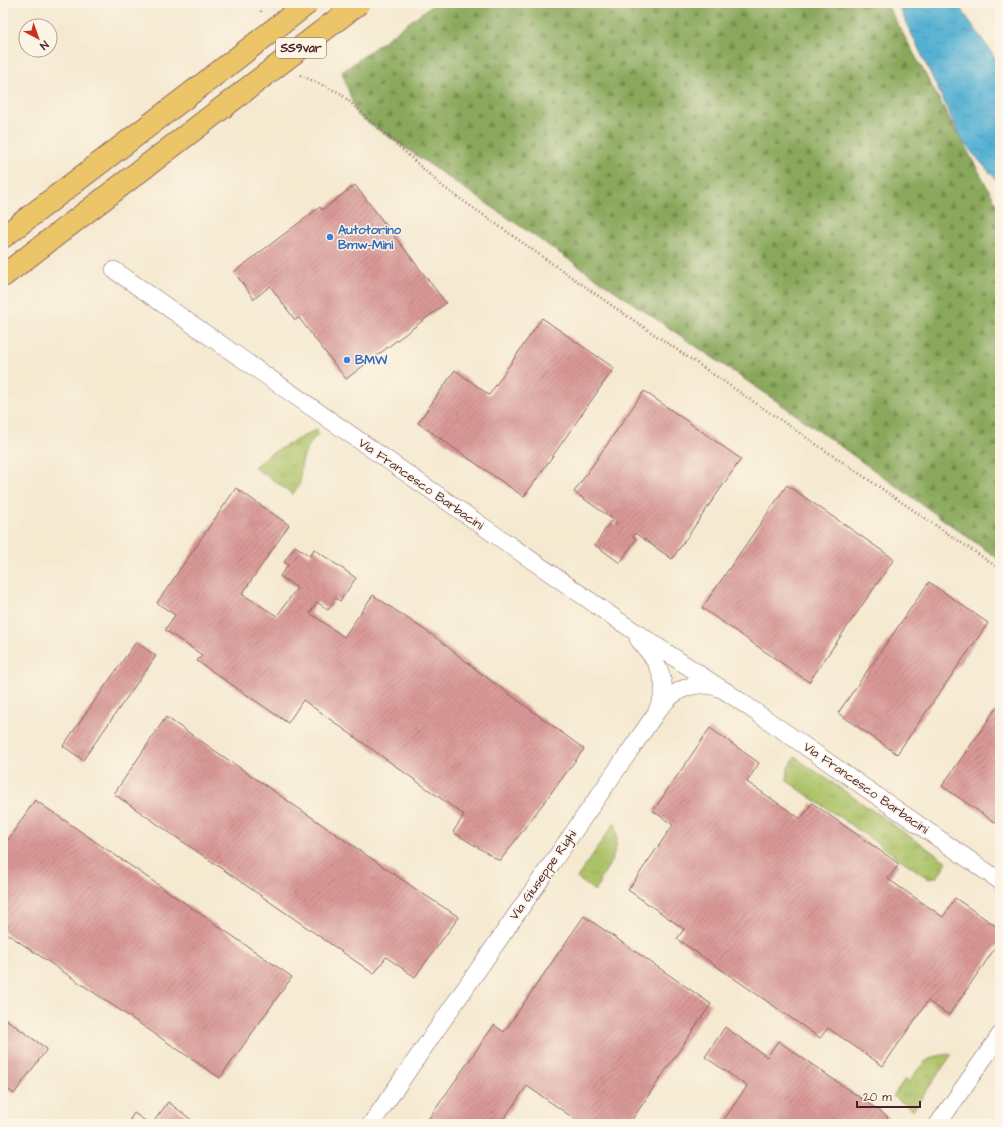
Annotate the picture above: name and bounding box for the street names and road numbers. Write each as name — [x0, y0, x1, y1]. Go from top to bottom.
road number: SS9var — [276, 38, 326, 58]
street label: Via Francesco Barbacini — [355, 434, 487, 534]
street label: Via Francesco Barbacini — [800, 738, 932, 838]
street label: Via Giuseppe Righi — [505, 826, 582, 924]

